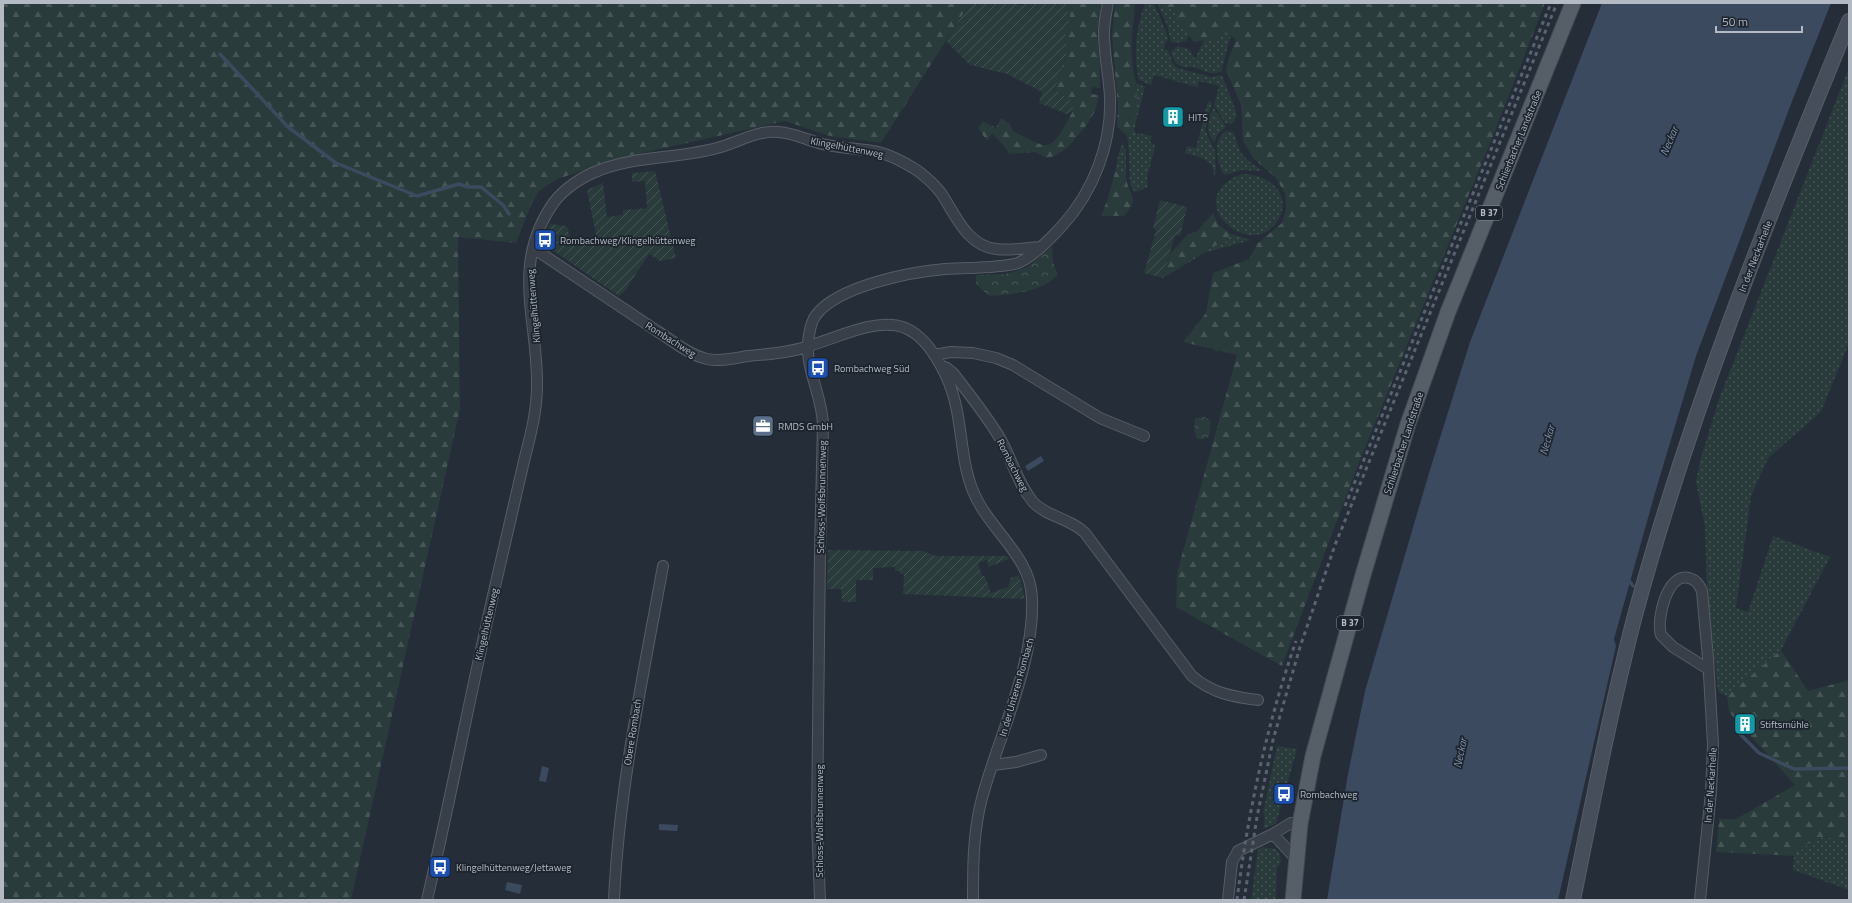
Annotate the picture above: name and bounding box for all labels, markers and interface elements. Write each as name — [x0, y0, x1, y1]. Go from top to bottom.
scale bar — [1716, 8, 1802, 34]
text: 50 m — [1722, 12, 1748, 31]
street label: Schlierbacher Landstraße — [1492, 88, 1545, 192]
building icon: HITS — [1160, 104, 1186, 130]
place label: HITS — [1188, 110, 1208, 125]
water label: Neckar — [1656, 123, 1683, 158]
street label: Klingelhüttenweg — [809, 133, 885, 162]
road number: B 37 — [1476, 206, 1502, 220]
street label: In der Neckarhelle — [1735, 218, 1776, 294]
bus stop icon: Rombachweg/Klingelhüttenweg — [532, 227, 558, 253]
place label: Rombachweg/Klingelhüttenweg — [560, 233, 695, 248]
street label: Klingelhüttenweg — [523, 268, 544, 343]
street label: Rombachweg — [642, 318, 699, 361]
bus stop icon: Rombachweg Süd — [805, 355, 831, 381]
place label: Rombachweg Süd — [834, 361, 910, 376]
street label: Schlierbacher Landstraße — [1380, 390, 1427, 496]
office icon: RMDS GmbH — [750, 413, 776, 439]
place label: RMDS GmbH — [778, 419, 833, 434]
water label: Neckar — [1535, 422, 1559, 457]
street label: Rombachweg — [993, 436, 1032, 494]
street label: Schloss-Wolfsbrunnenweg — [813, 440, 830, 554]
street label: Klingelhüttenweg — [471, 586, 502, 662]
road number: B 37 — [1337, 616, 1363, 630]
street label: In der Unteren Rombach — [995, 636, 1038, 738]
street label: Obere Rombach — [620, 698, 645, 766]
building icon: Stiftsmühle — [1732, 711, 1758, 737]
place label: Stiftsmühle — [1760, 717, 1809, 732]
water label: Neckar — [1449, 735, 1471, 769]
street label: In der Neckarhelle — [1700, 747, 1721, 823]
street label: Schloss-Wolfsbrunnenweg — [812, 764, 827, 878]
bus stop icon: Rombachweg — [1271, 781, 1297, 807]
place label: Rombachweg — [1300, 787, 1357, 802]
bus stop icon: Klingelhüttenweg/Jettaweg — [427, 854, 453, 880]
place label: Klingelhüttenweg/Jettaweg — [456, 860, 571, 875]

